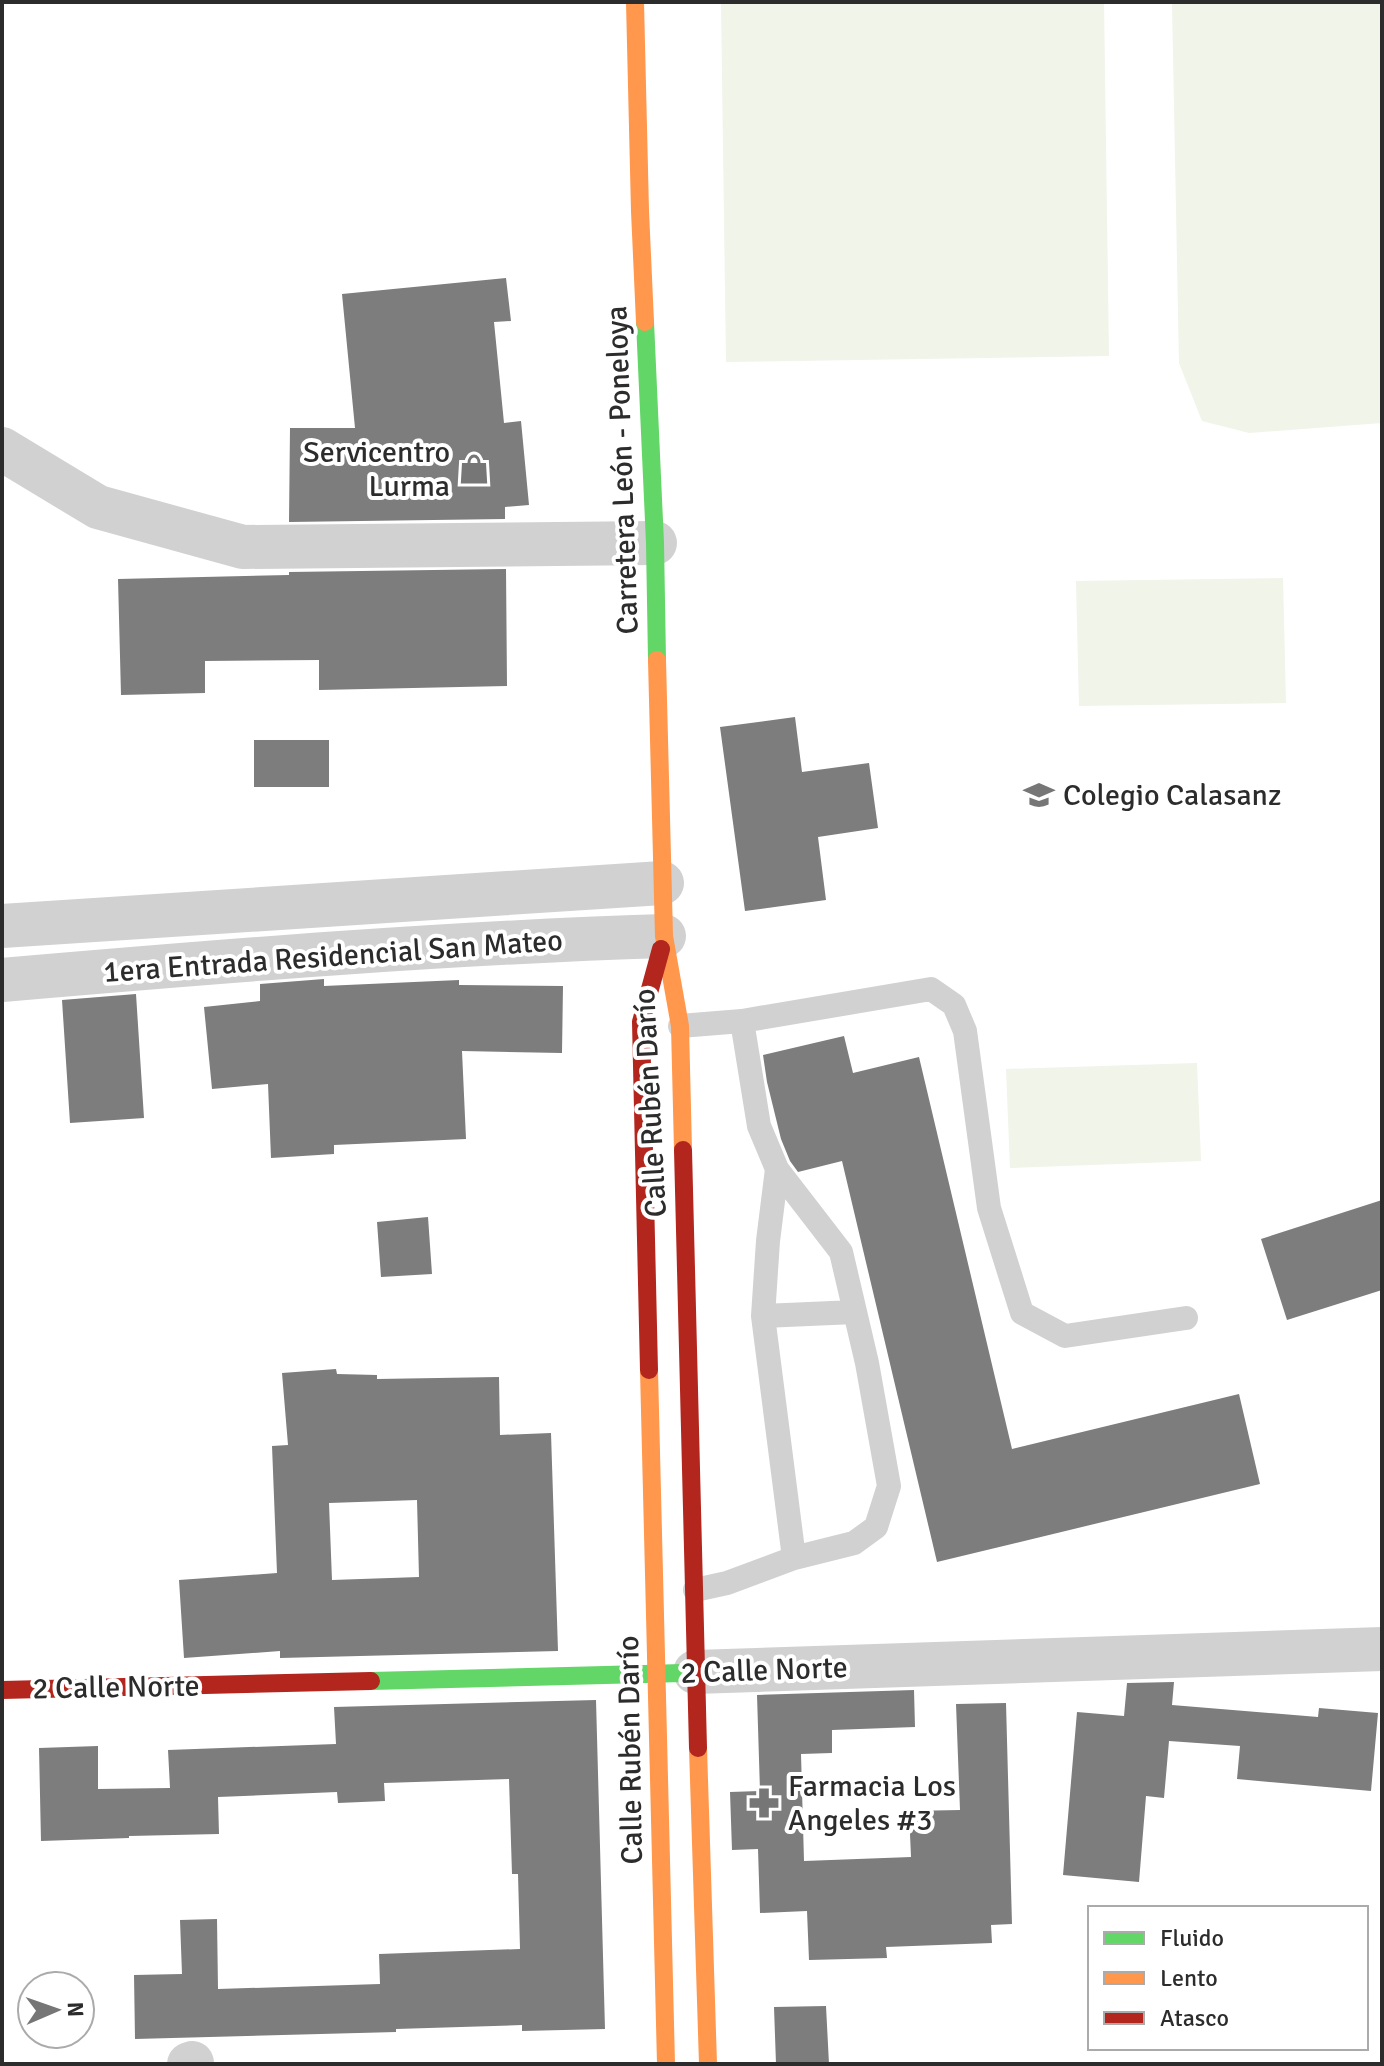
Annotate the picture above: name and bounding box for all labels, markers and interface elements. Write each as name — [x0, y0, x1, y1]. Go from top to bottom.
street label: Carretera León - Poneloya — [598, 305, 647, 635]
place label: Servicentro Lurma — [303, 434, 450, 505]
shop icon: Servicentro Lurma — [457, 452, 491, 486]
place label: Colegio Calasanz — [1063, 777, 1281, 814]
school or university icon: Colegio Calasanz — [1022, 778, 1056, 812]
street label: 1era Entrada Residencial San Mateo — [102, 922, 564, 991]
street label: Calle Rubén Darío — [626, 988, 675, 1218]
street label: Calle Rubén Darío — [610, 1635, 651, 1865]
street label: 2 Calle Norte — [680, 1649, 848, 1692]
street label: 2 Calle Norte — [32, 1668, 200, 1707]
place label: Farmacia Los Angeles #3 — [788, 1768, 956, 1839]
pharmacy icon: Farmacia Los Angeles #3 — [747, 1786, 781, 1820]
legend — [1088, 1906, 1368, 2050]
text: Fluido — [1160, 1923, 1224, 1953]
text: Lento — [1160, 1963, 1218, 1993]
north arrow — [16, 1970, 96, 2050]
text: N — [62, 2001, 89, 2017]
text: Atasco — [1160, 2003, 1229, 2033]

